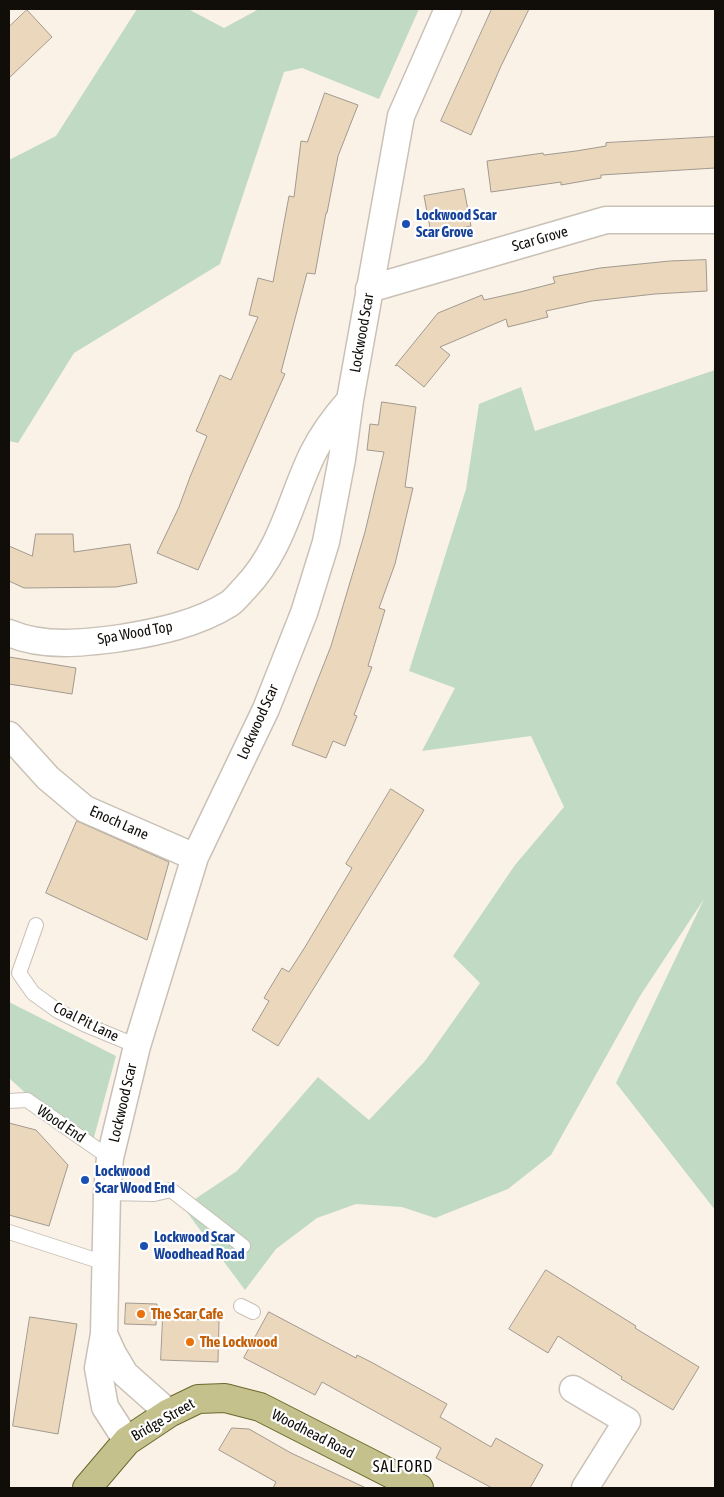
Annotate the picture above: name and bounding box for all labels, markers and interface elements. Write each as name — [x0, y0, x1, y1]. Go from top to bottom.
place label: Lockwood Scar Scar Grove — [416, 206, 496, 241]
marker: Lockwood Scar Scar Grove — [400, 218, 412, 230]
street label: Scar Grove — [510, 222, 570, 256]
street label: Lockwood Scar — [346, 292, 378, 374]
street label: Spa Wood Top — [96, 618, 174, 648]
street label: Lockwood Scar — [233, 682, 283, 762]
street label: Enoch Lane — [87, 802, 151, 844]
street label: Coal Pit Lane — [50, 998, 122, 1046]
street label: Lockwood Scar — [105, 1062, 141, 1144]
street label: Wood End — [33, 1101, 89, 1147]
place label: Lockwood Scar Wood End — [95, 1162, 175, 1197]
marker: Lockwood Scar Wood End — [79, 1174, 91, 1186]
place label: Lockwood Scar Woodhead Road — [154, 1228, 244, 1263]
marker: Lockwood Scar Woodhead Road — [138, 1240, 150, 1252]
place label: The Scar Cafe — [151, 1305, 223, 1323]
marker: The Scar Cafe — [135, 1308, 147, 1320]
place label: The Lockwood — [200, 1333, 277, 1351]
marker: The Lockwood — [184, 1336, 196, 1348]
street label: Bridge Street — [128, 1395, 198, 1445]
street label: Woodhead Road — [269, 1405, 357, 1463]
district label: SALFORD — [372, 1457, 434, 1477]

